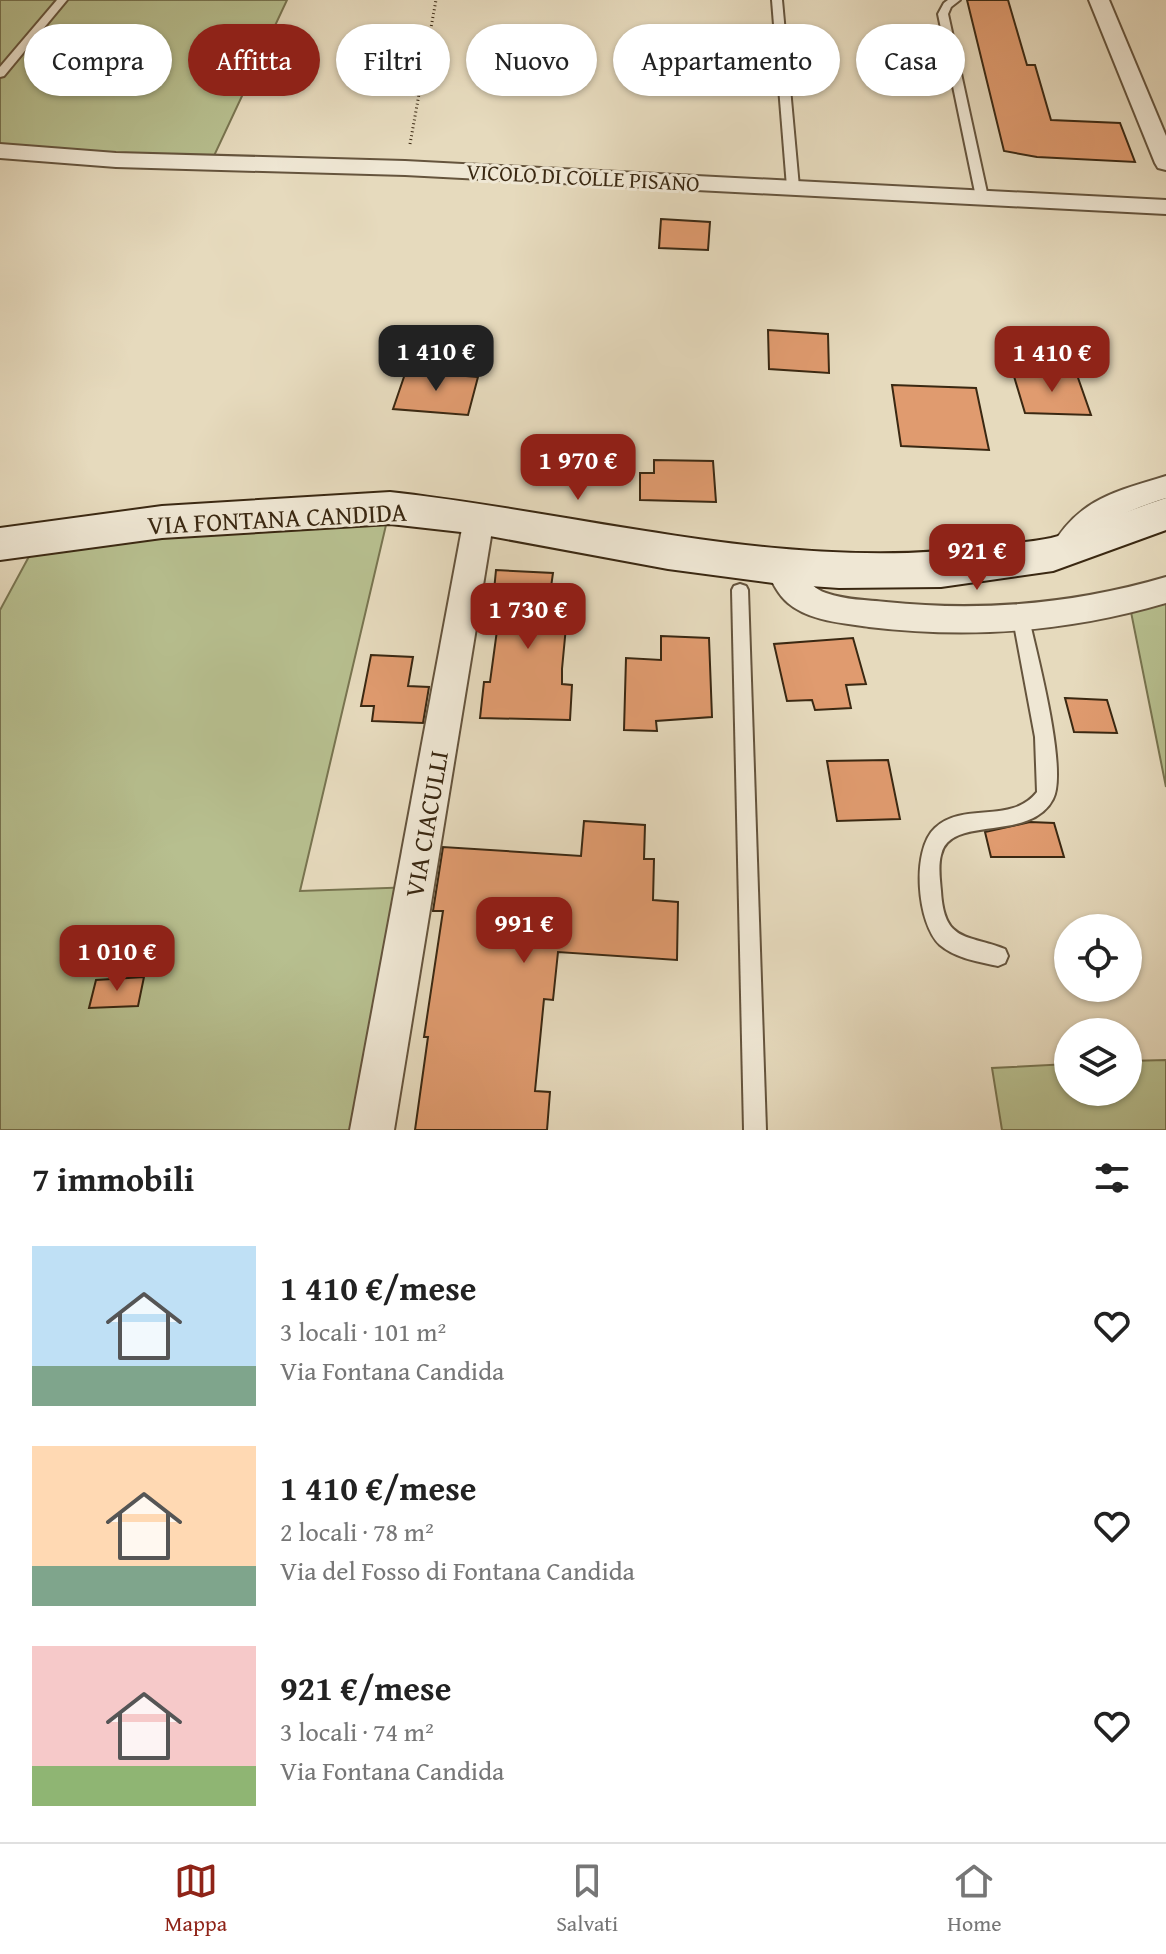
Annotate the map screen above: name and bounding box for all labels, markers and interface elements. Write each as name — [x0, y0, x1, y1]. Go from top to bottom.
chip: Compra — [24, 24, 172, 96]
chip: Affitta — [188, 24, 320, 96]
chip: Filtri — [336, 24, 450, 96]
chip: Nuovo — [466, 24, 597, 96]
chip: Appartamento — [613, 24, 840, 96]
chip: Casa — [856, 24, 965, 96]
street label: VICOLO DI COLLE PISANO — [466, 155, 700, 199]
pin: 1 410 € — [362, 325, 510, 393]
pin: 1 410 € — [978, 326, 1126, 394]
text: 1 410 € — [397, 331, 475, 370]
text: 1 410 € — [1013, 332, 1091, 371]
pin: 1 970 € — [504, 434, 652, 502]
text: 1 970 € — [539, 440, 617, 479]
street label: VIA FONTANA CANDIDA — [146, 492, 408, 544]
pin: 921 € — [921, 524, 1033, 592]
text: 921 € — [947, 530, 1007, 569]
pin: 1 730 € — [454, 583, 602, 651]
text: 1 730 € — [489, 589, 567, 628]
street label: VIA CIACULLI — [394, 747, 458, 901]
pin: 991 € — [468, 897, 580, 965]
text: 991 € — [494, 903, 554, 942]
map controls — [1054, 914, 1142, 1106]
button: locate — [1054, 914, 1142, 1002]
pin: 1 010 € — [43, 925, 191, 993]
text: 1 010 € — [78, 931, 156, 970]
button: layers — [1054, 1018, 1142, 1106]
text: 7 immobili — [32, 1154, 194, 1203]
icon: filters — [1090, 1156, 1134, 1200]
text: 1 410 €/mese — [280, 1263, 476, 1312]
icon: home — [96, 1278, 192, 1374]
icon: heart — [1090, 1304, 1134, 1348]
text: 3 locali · 101 m² — [280, 1312, 446, 1351]
text: Via Fontana Candida — [280, 1351, 504, 1390]
text: 1 410 €/mese — [280, 1463, 476, 1512]
icon: home — [96, 1478, 192, 1574]
icon: heart — [1090, 1504, 1134, 1548]
text: 2 locali · 78 m² — [280, 1512, 434, 1551]
text: Via del Fosso di Fontana Candida — [280, 1551, 635, 1590]
text: 921 €/mese — [280, 1663, 451, 1712]
icon: home — [96, 1678, 192, 1774]
icon: heart — [1090, 1704, 1134, 1748]
text: 3 locali · 74 m² — [280, 1712, 434, 1751]
text: Via Fontana Candida — [280, 1751, 504, 1790]
tab: Mappa — [165, 1859, 227, 1939]
tab: Salvati — [556, 1859, 618, 1939]
tab: Home — [947, 1859, 1001, 1939]

